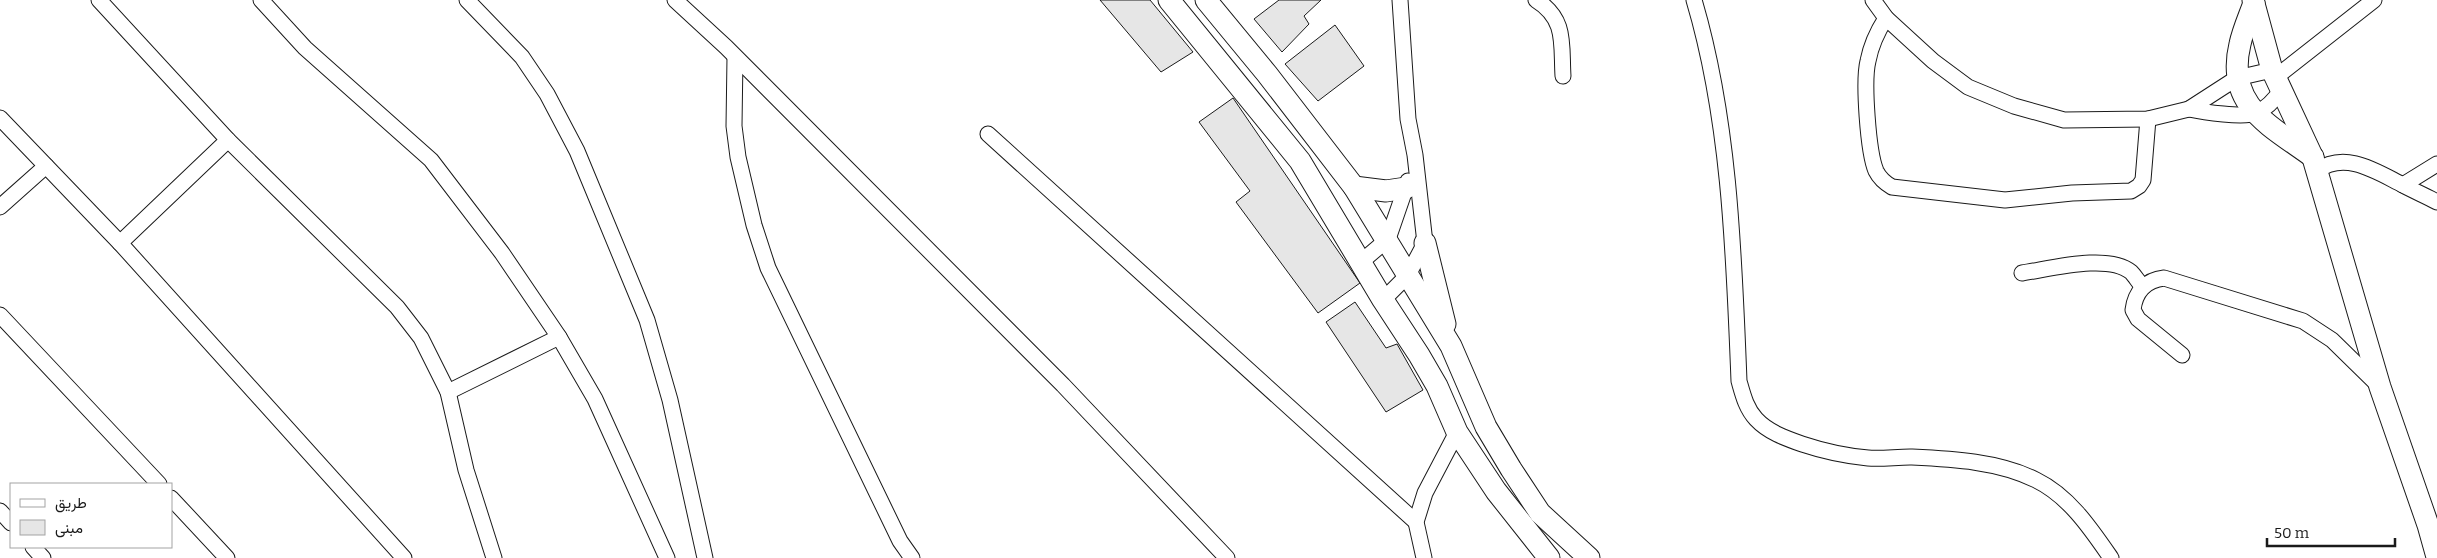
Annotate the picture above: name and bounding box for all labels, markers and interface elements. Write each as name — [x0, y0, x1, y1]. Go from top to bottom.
legend — [10, 483, 172, 548]
text: طريق — [55, 494, 87, 513]
scale bar — [2267, 516, 2394, 548]
text: مبنى — [55, 519, 83, 538]
text: 50 m — [2274, 524, 2310, 542]

